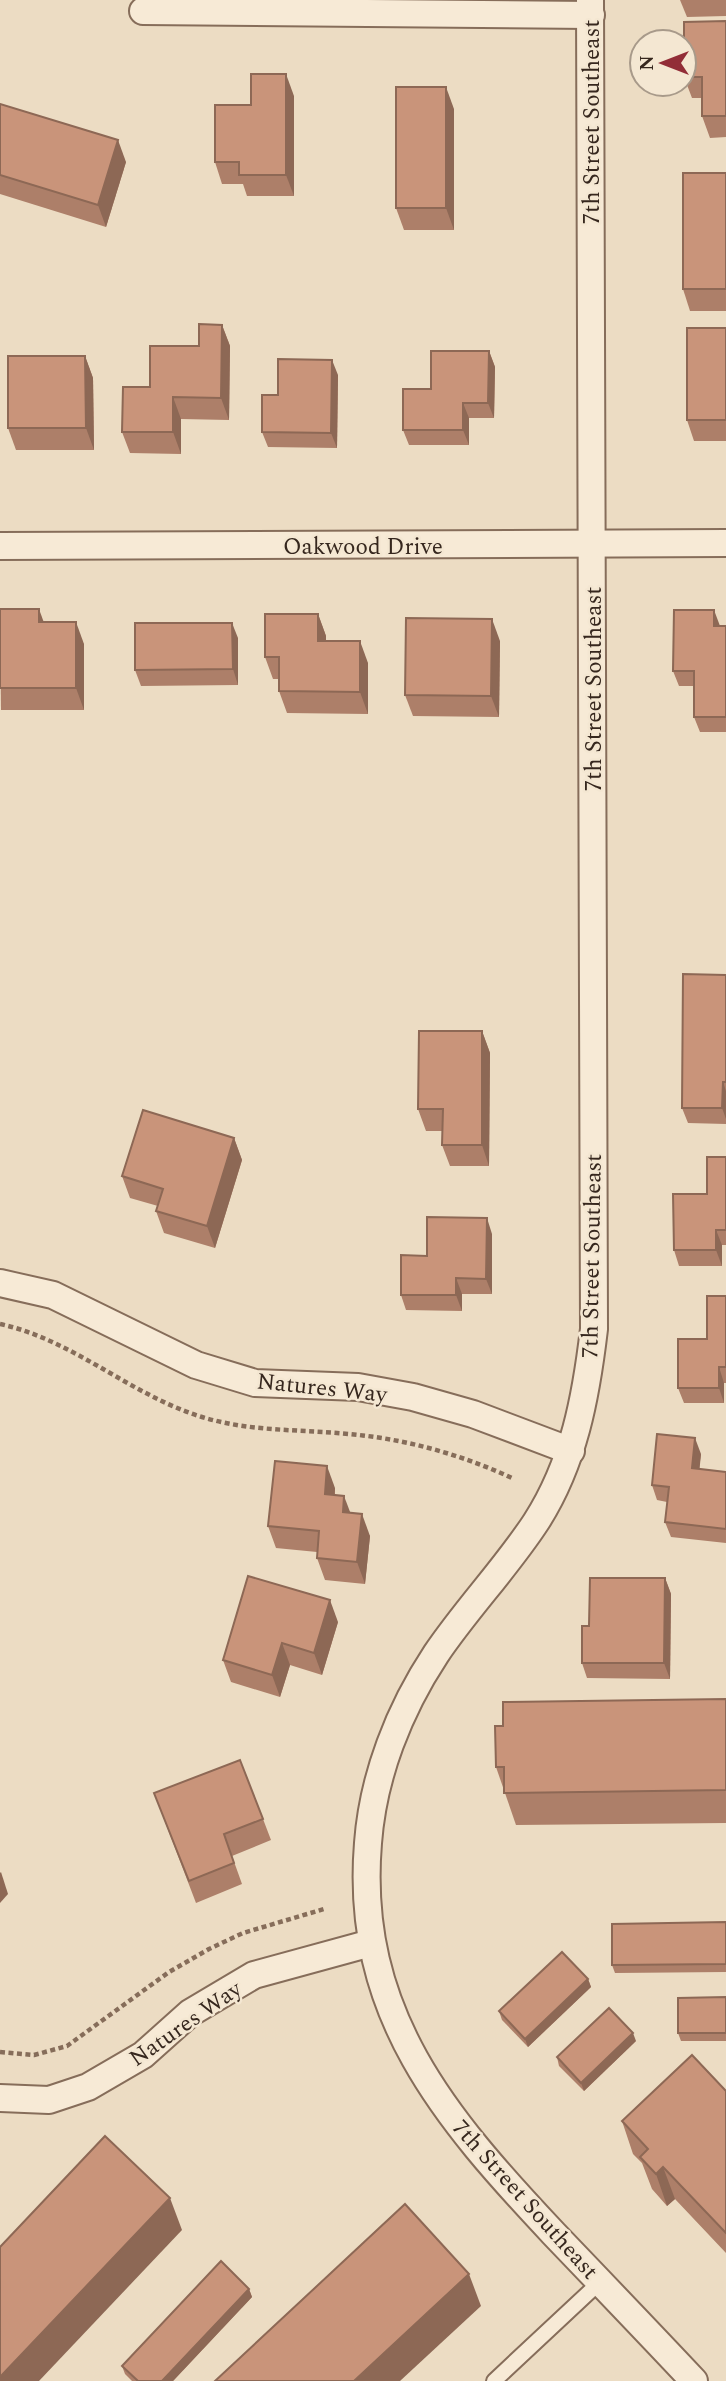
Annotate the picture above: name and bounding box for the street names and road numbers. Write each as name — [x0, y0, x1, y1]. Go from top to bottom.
street label: 7th Street Southeast — [575, 20, 610, 224]
street label: Oakwood Drive — [283, 530, 443, 565]
street label: 7th Street Southeast — [577, 587, 612, 791]
street label: 7th Street Southeast — [573, 1153, 612, 1359]
street label: Natures Way — [255, 1364, 390, 1413]
street label: Natures Way — [122, 1972, 250, 2076]
street label: 7th Street Southeast — [443, 2112, 606, 2288]

